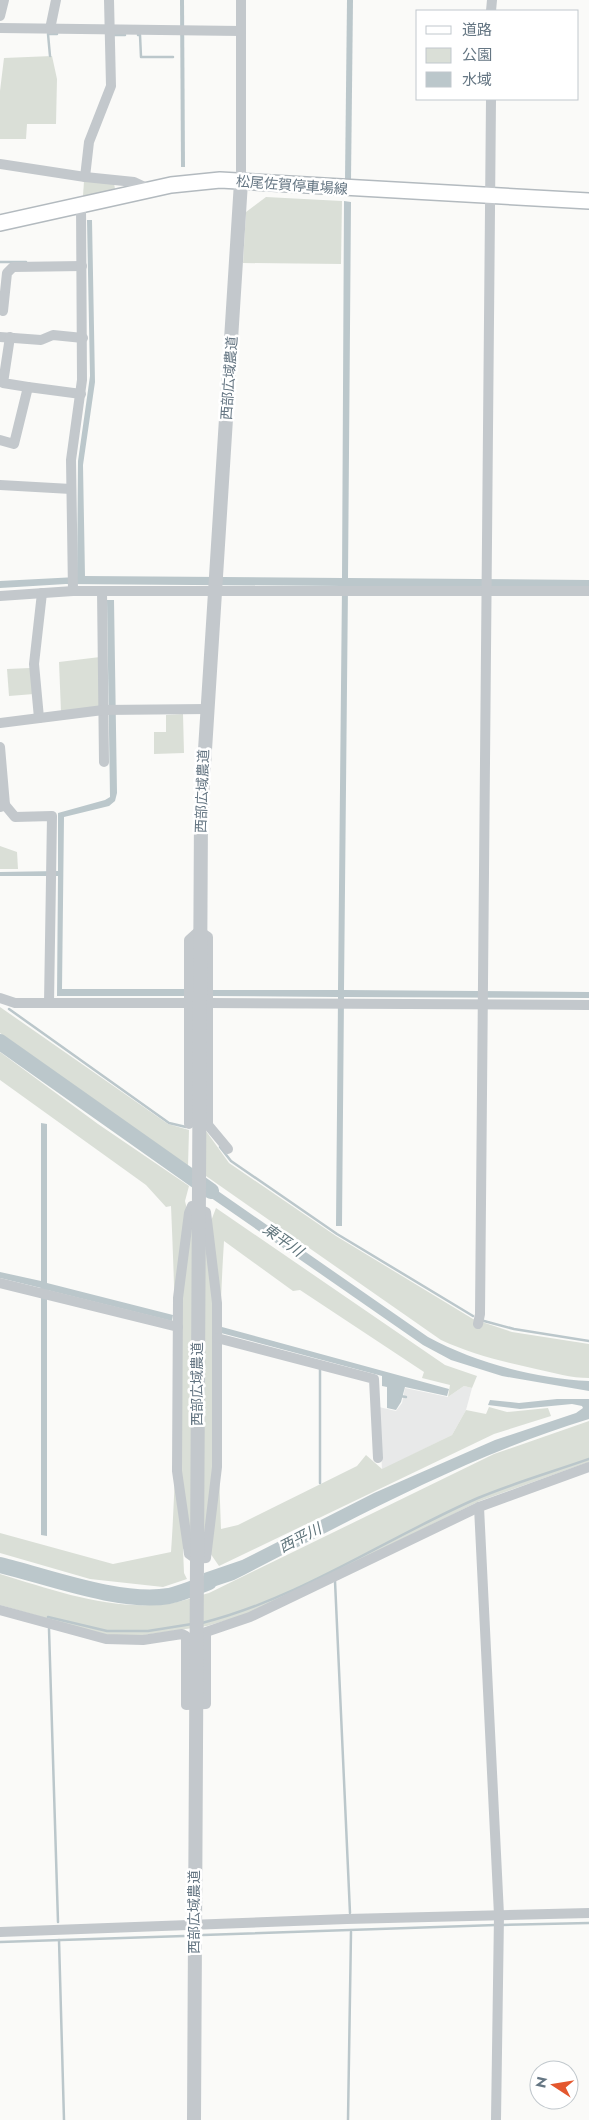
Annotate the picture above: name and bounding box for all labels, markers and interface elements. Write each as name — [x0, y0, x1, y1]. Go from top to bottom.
legend — [416, 10, 579, 100]
text: 道路 — [462, 19, 492, 41]
text: 公園 — [462, 44, 492, 66]
text: 水域 — [462, 69, 492, 91]
street label: 松尾佐賀停車場線 — [235, 171, 349, 199]
street label: 西部広域農道 — [216, 335, 242, 421]
street label: 西部広域農道 — [191, 749, 213, 833]
water label: 東平川 — [258, 1218, 309, 1263]
street label: 西部広域農道 — [187, 1342, 207, 1426]
water label: 西平川 — [275, 1517, 327, 1558]
street label: 西部広域農道 — [184, 1870, 204, 1954]
north arrow — [529, 2060, 579, 2110]
text: N — [530, 2075, 552, 2090]

